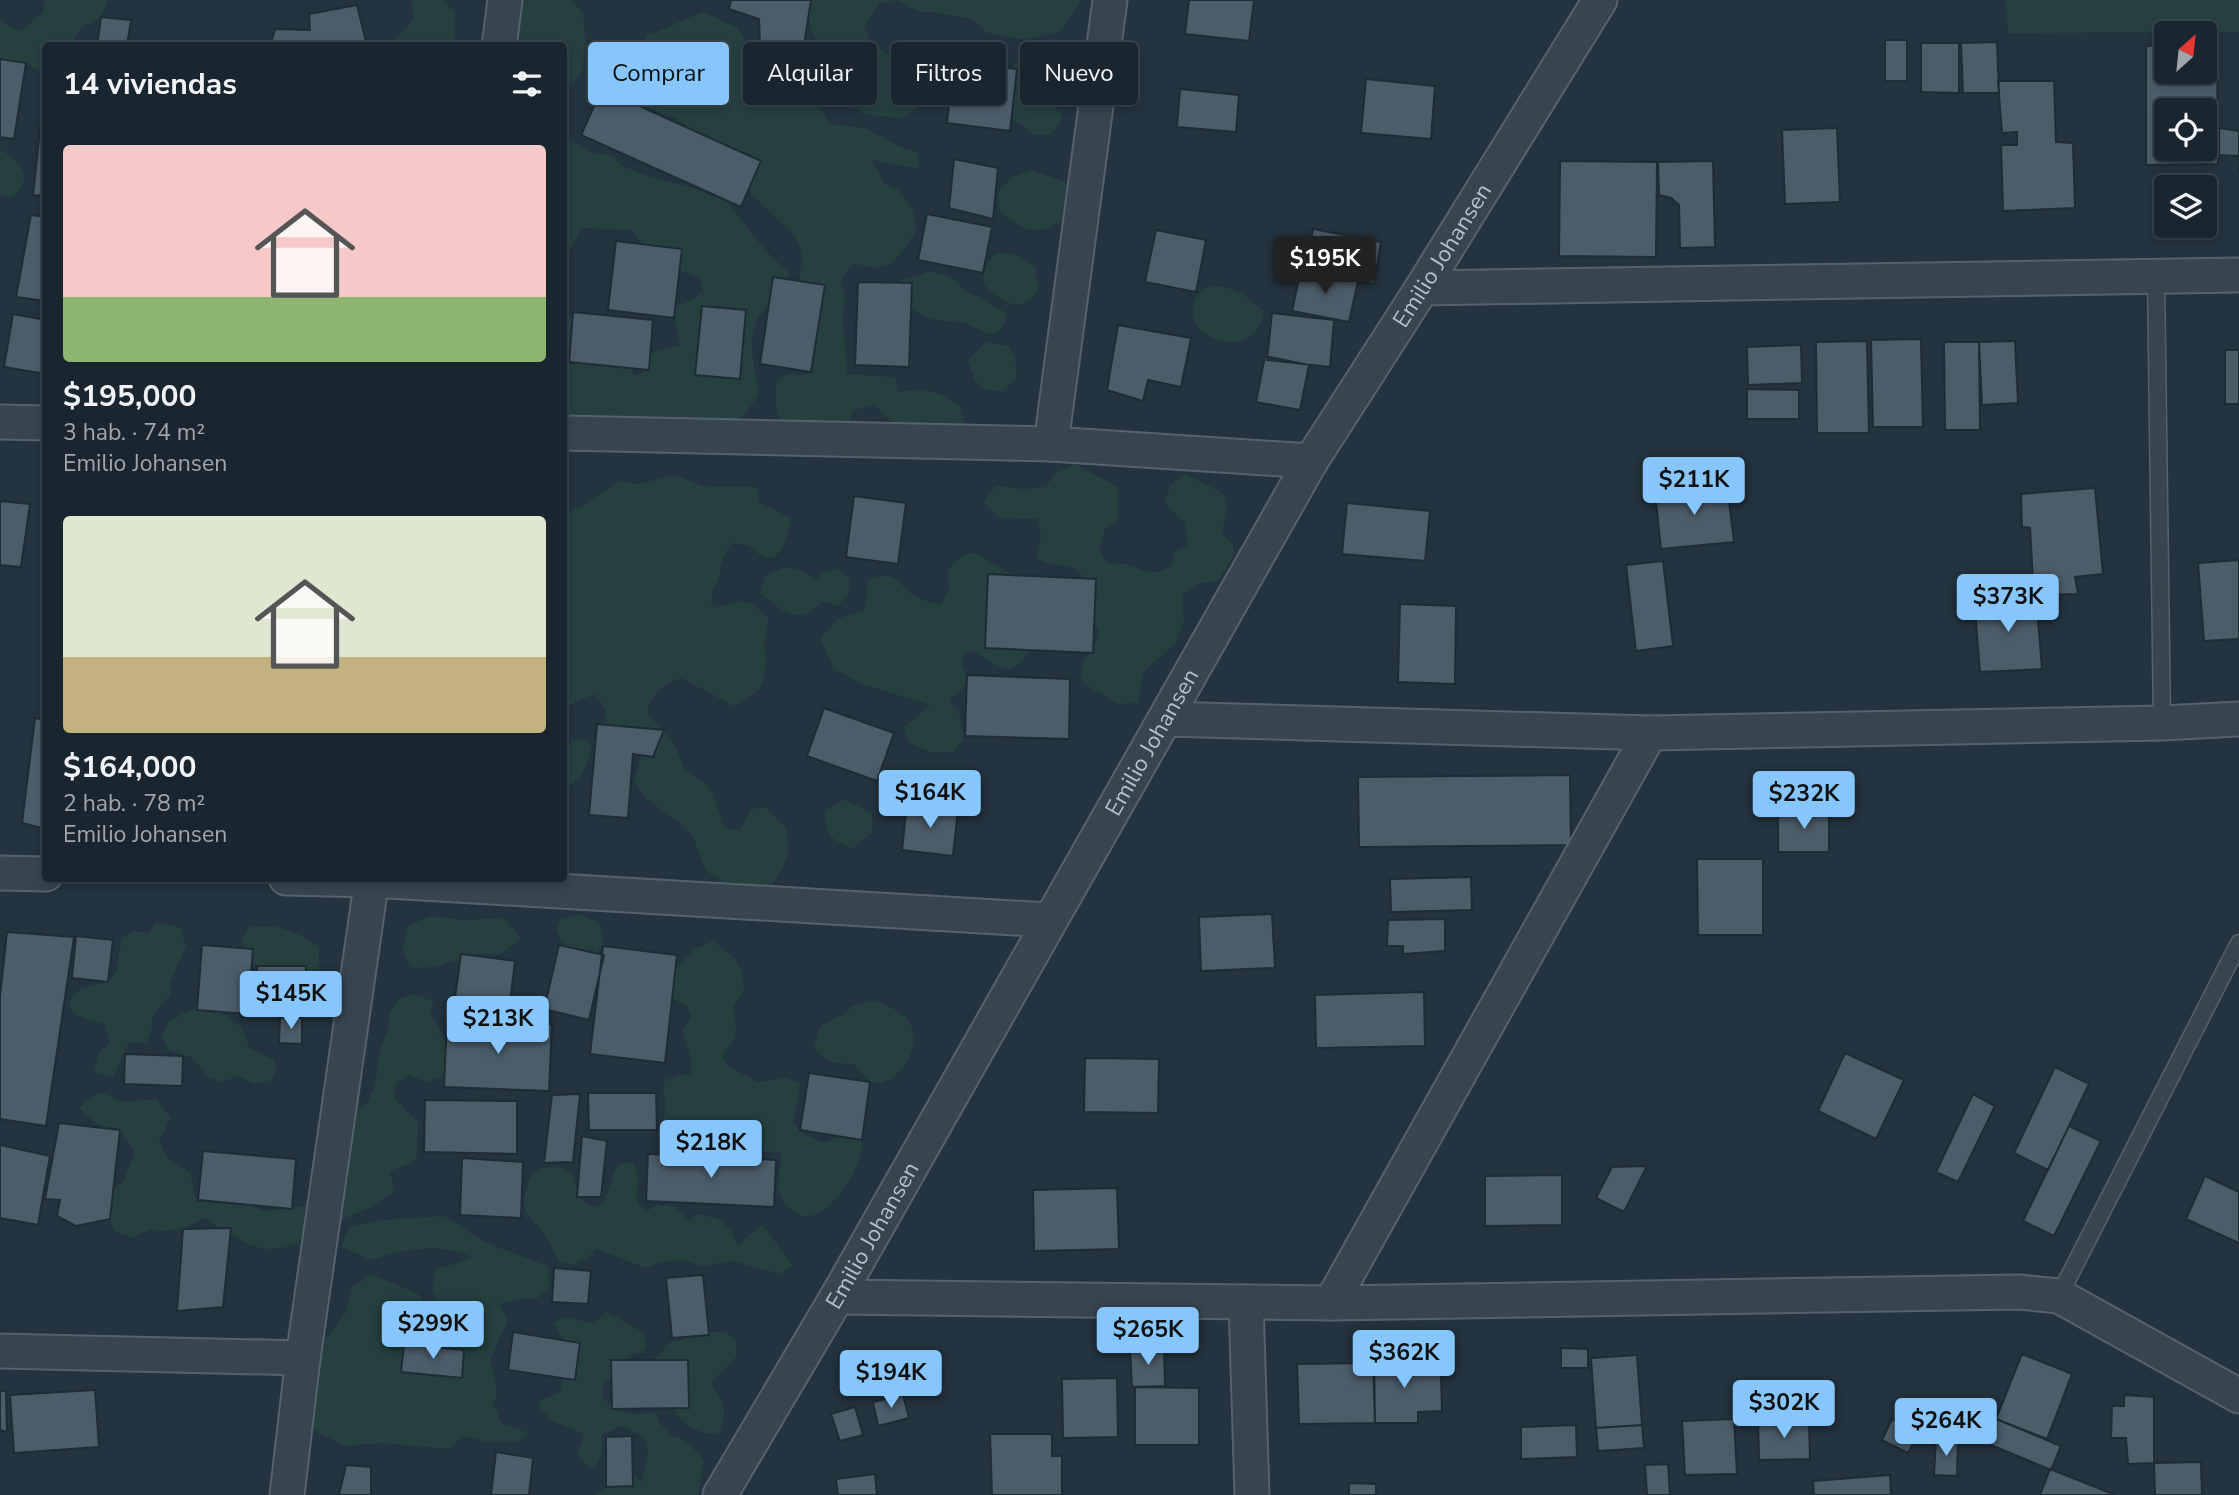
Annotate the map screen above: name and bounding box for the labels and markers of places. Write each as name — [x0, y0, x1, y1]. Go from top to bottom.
pin: $195K — [1276, 236, 1374, 296]
pin: $211K — [1645, 458, 1743, 517]
pin: $373K — [1959, 574, 2057, 634]
pin: $164K — [881, 770, 979, 830]
pin: $232K — [1755, 772, 1853, 831]
pin: $145K — [242, 972, 340, 1031]
pin: $213K — [449, 996, 547, 1056]
pin: $218K — [662, 1120, 760, 1180]
pin: $299K — [384, 1302, 482, 1361]
pin: $265K — [1099, 1308, 1197, 1367]
pin: $362K — [1355, 1330, 1453, 1390]
pin: $194K — [842, 1350, 940, 1410]
pin: $302K — [1735, 1380, 1833, 1440]
pin: $264K — [1897, 1398, 1995, 1458]

